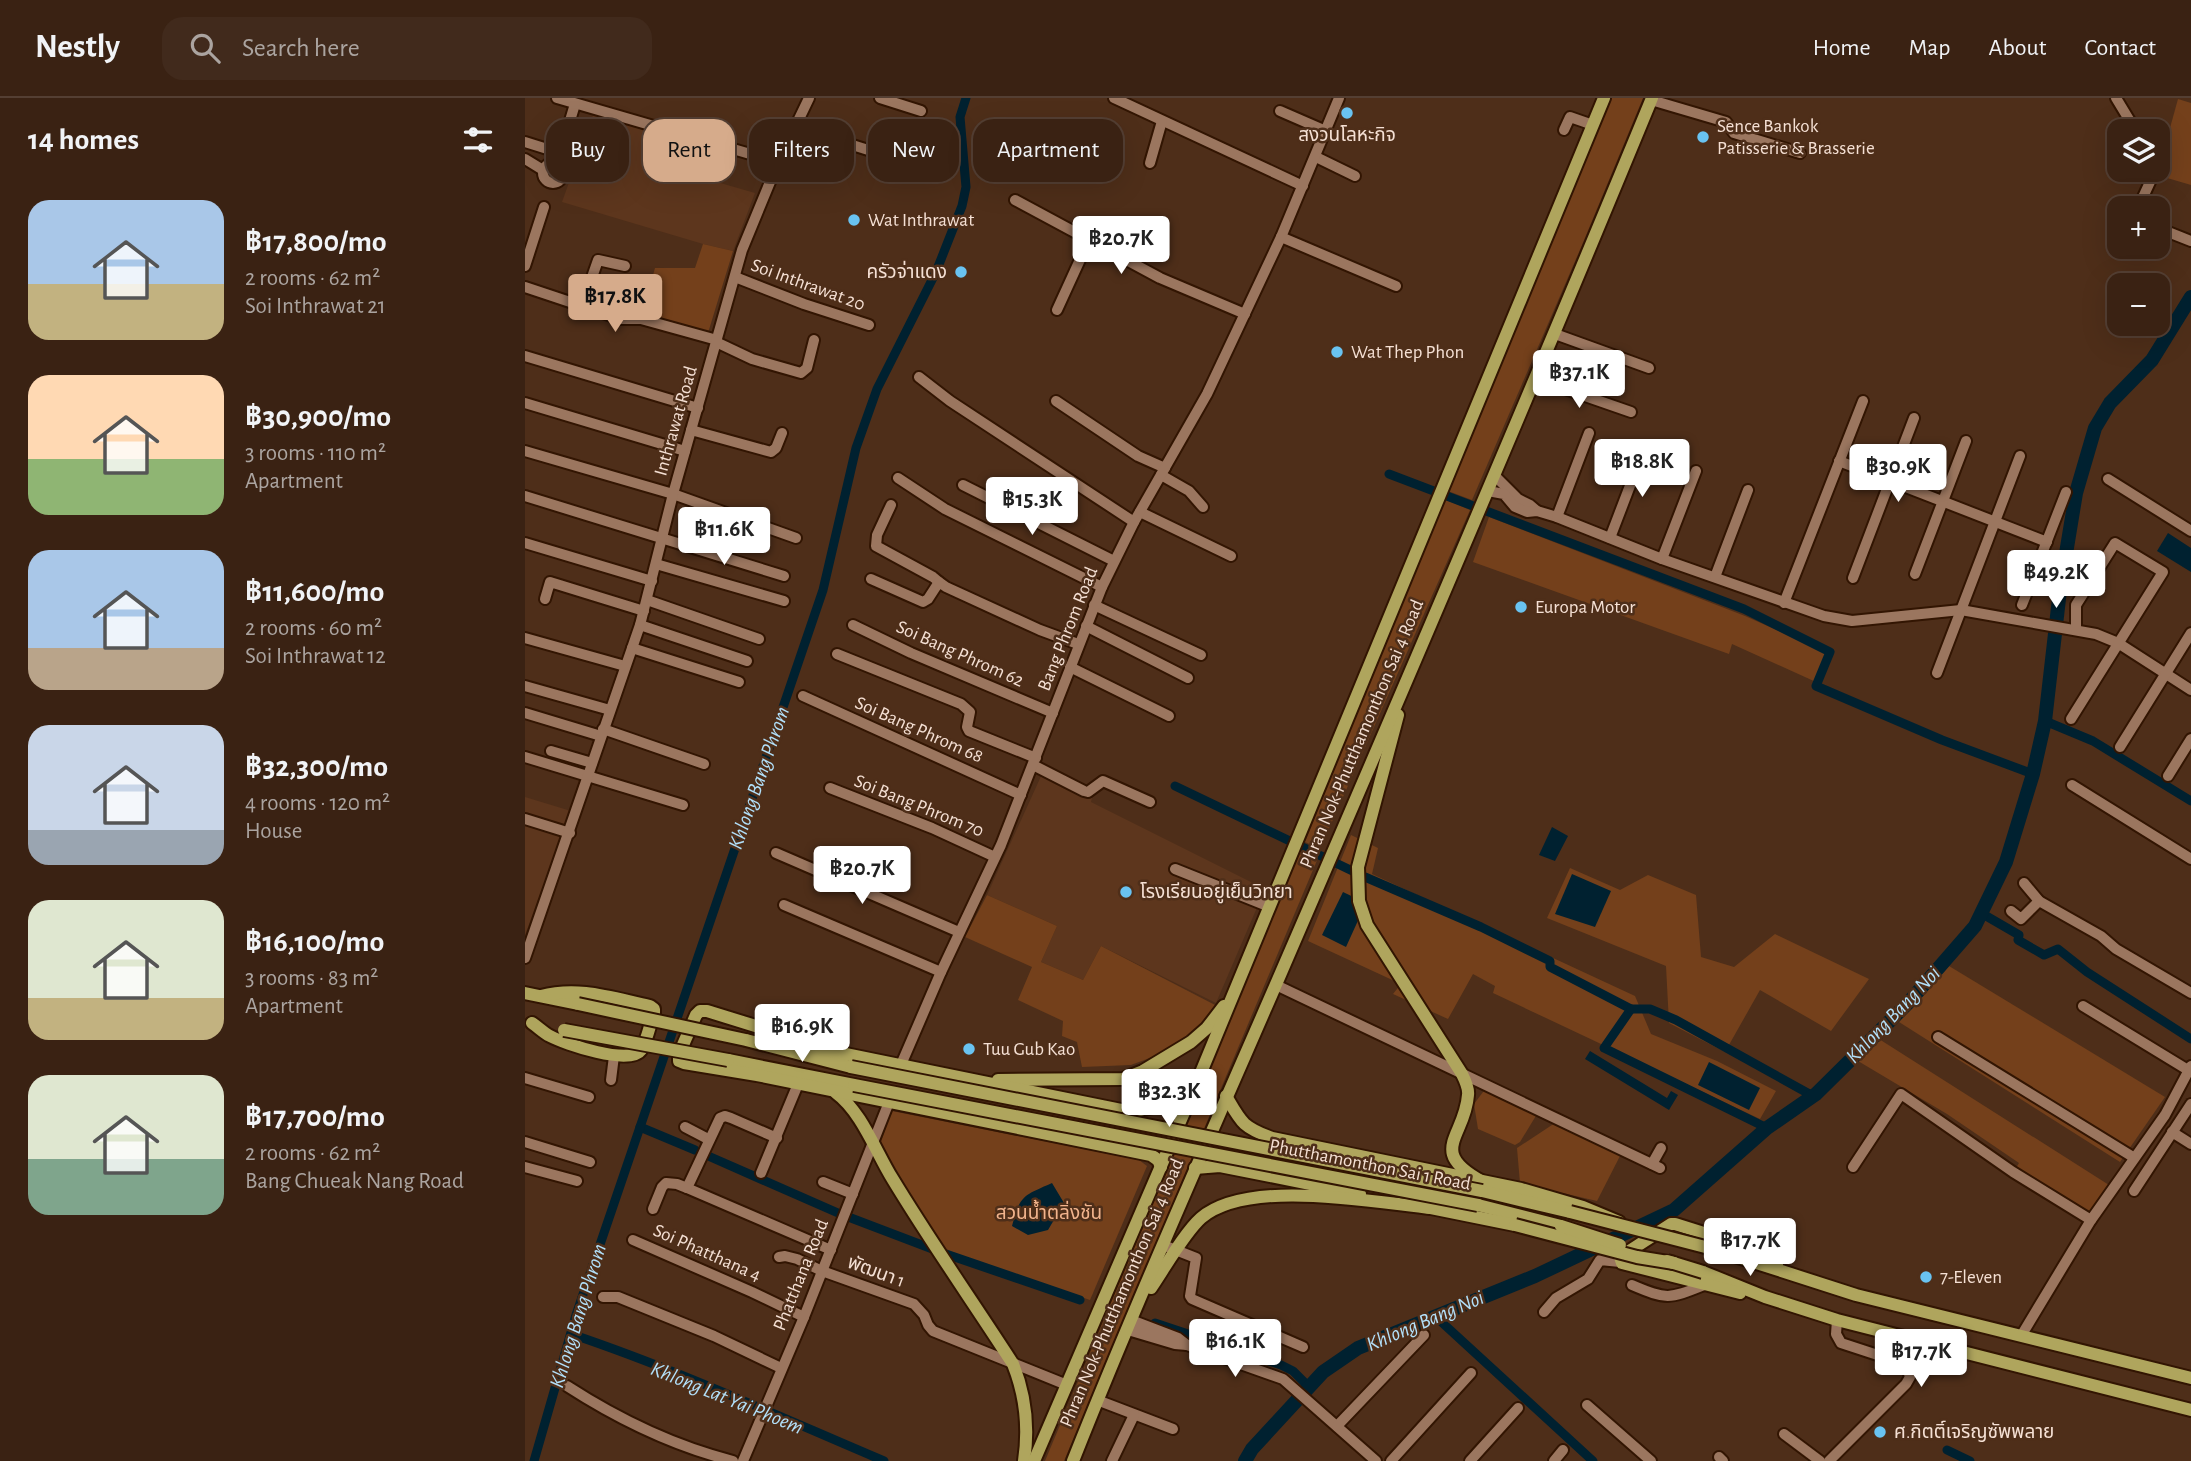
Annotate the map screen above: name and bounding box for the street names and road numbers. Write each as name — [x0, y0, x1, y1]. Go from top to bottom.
street label: Soi Inthrawat 20 — [748, 256, 868, 314]
street label: Inthrawat Road — [651, 364, 701, 478]
street label: Bang Phrom Road — [1034, 564, 1102, 694]
street label: Phran Nok-Phutthamonthon Sai 4 Road — [1297, 597, 1427, 871]
street label: Soi Bang Phrom 62 — [893, 617, 1027, 691]
street label: Soi Bang Phrom 68 — [852, 693, 986, 767]
street label: Soi Bang Phrom 70 — [852, 771, 986, 841]
street label: Phutthamonthon Sai 1 Road — [1268, 1136, 1472, 1194]
street label: Phran Nok-Phutthamonthon Sai 4 Road — [1057, 1156, 1187, 1430]
street label: Phatthana Road — [770, 1216, 832, 1334]
street label: Soi Phatthana 4 — [650, 1221, 764, 1285]
street label: พัฒนา 1 — [845, 1252, 908, 1291]

